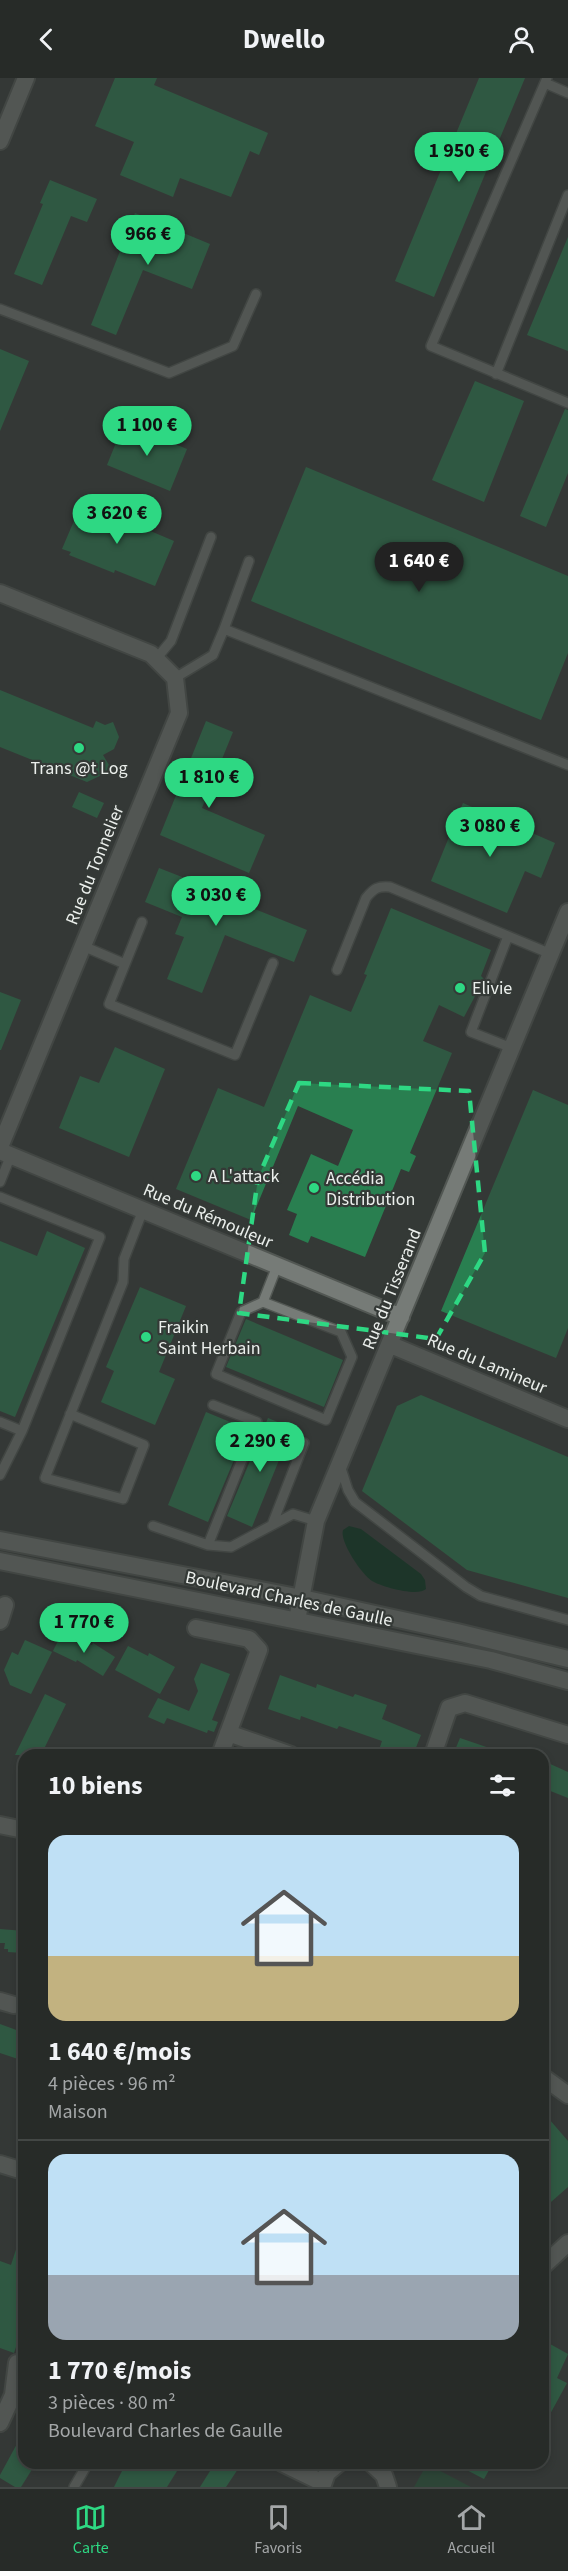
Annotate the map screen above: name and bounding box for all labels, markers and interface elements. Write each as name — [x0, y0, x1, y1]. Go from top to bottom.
text: Dwello — [243, 20, 325, 59]
icon: back — [30, 23, 63, 56]
icon: person — [505, 23, 538, 56]
pin: 1 950 € — [404, 132, 514, 183]
text: 1 950 € — [429, 137, 489, 165]
pin: 966 € — [106, 215, 190, 266]
text: 966 € — [125, 220, 171, 248]
pin: 1 100 € — [92, 406, 202, 457]
text: 1 100 € — [117, 411, 177, 439]
pin: 3 620 € — [62, 494, 172, 545]
text: 3 620 € — [87, 499, 147, 527]
pin: 1 640 € — [364, 542, 474, 593]
text: 1 640 € — [389, 547, 449, 575]
marker: Trans @t Log — [72, 741, 86, 755]
place label: Trans @t Log — [31, 756, 128, 781]
pin: 1 810 € — [154, 758, 264, 809]
text: 1 810 € — [179, 763, 239, 791]
street label: Rue du Tonnelier — [60, 801, 131, 929]
pin: 3 080 € — [435, 807, 545, 858]
text: 3 080 € — [460, 812, 520, 840]
pin: 3 030 € — [161, 876, 271, 927]
text: 3 030 € — [186, 881, 246, 909]
place label: Elivie — [472, 976, 512, 1001]
marker: Elivie — [453, 981, 467, 995]
place label: A L'attack — [208, 1164, 280, 1189]
place label: Accédia Distribution — [326, 1166, 415, 1212]
marker: A L'attack — [189, 1169, 203, 1183]
street label: Rue du Rémouleur — [139, 1177, 278, 1255]
marker: Accédia Distribution — [307, 1181, 321, 1195]
street label: Rue du Tisserand — [356, 1225, 428, 1353]
place label: Fraikin Saint Herbain — [158, 1315, 261, 1361]
street label: Rue du Lamineur — [423, 1327, 551, 1401]
marker: Fraikin Saint Herbain — [139, 1330, 153, 1344]
pin: 2 290 € — [205, 1422, 315, 1473]
text: 2 290 € — [230, 1427, 290, 1455]
street label: Boulevard Charles de Gaulle — [183, 1565, 395, 1633]
pin: 1 770 € — [29, 1603, 139, 1654]
text: 1 770 € — [54, 1608, 114, 1636]
text: 10 biens — [48, 1767, 143, 1804]
icon: filters — [486, 1769, 519, 1802]
icon: home — [230, 1874, 338, 1982]
text: 1 640 €/mois — [48, 2033, 191, 2070]
text: 4 pièces · 96 m² — [48, 2070, 176, 2098]
text: Maison — [48, 2098, 108, 2126]
icon: home — [230, 2193, 338, 2301]
text: 1 770 €/mois — [48, 2352, 191, 2389]
text: 3 pièces · 80 m² — [48, 2389, 176, 2417]
text: Boulevard Charles de Gaulle — [48, 2417, 283, 2445]
tab: Carte — [73, 2501, 109, 2559]
tab: Favoris — [254, 2501, 302, 2559]
tab: Accueil — [448, 2501, 495, 2559]

